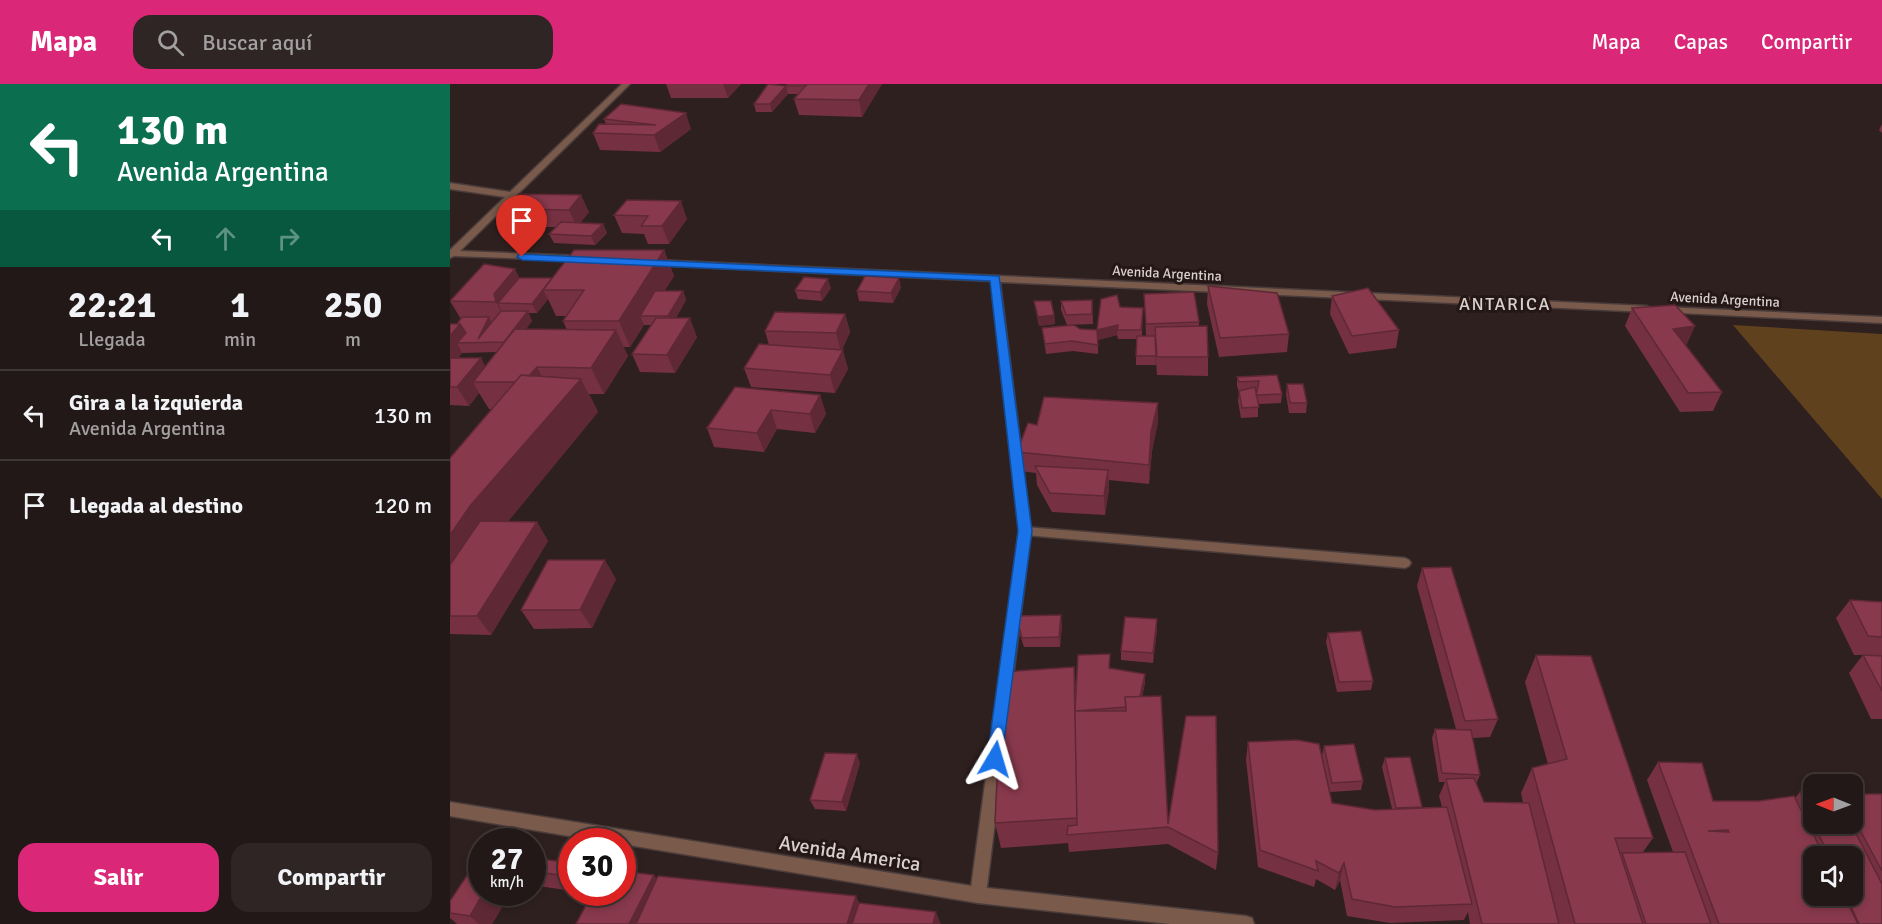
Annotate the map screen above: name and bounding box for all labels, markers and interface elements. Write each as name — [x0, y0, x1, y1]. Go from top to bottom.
search box — [133, 15, 553, 69]
text: Mapa — [30, 25, 97, 59]
icon: search — [154, 26, 187, 59]
text: Buscar aquí — [202, 29, 312, 56]
text: Mapa — [1591, 29, 1641, 55]
text: Capas — [1674, 29, 1728, 55]
text: Compartir — [1761, 29, 1852, 55]
text: 130 m — [117, 105, 228, 156]
icon: left — [18, 108, 96, 186]
text: Avenida Argentina — [117, 156, 329, 189]
pin — [496, 195, 547, 257]
icon: arrive — [505, 204, 538, 237]
icon: left — [146, 222, 179, 255]
icon: ahead — [209, 222, 242, 255]
icon: right — [272, 222, 305, 255]
street label: Avenida Argentina — [1112, 262, 1222, 285]
text: 22:21 — [68, 283, 156, 328]
text: 1 — [230, 283, 250, 328]
text: 250 — [324, 283, 382, 328]
street label: Avenida Argentina — [1670, 288, 1780, 311]
district label: ANTARICA — [1459, 293, 1551, 315]
text: Llegada — [78, 327, 146, 352]
text: min — [224, 327, 256, 352]
text: m — [345, 327, 361, 352]
text: Gira a la izquierda — [69, 389, 243, 416]
icon: left — [18, 399, 51, 432]
text: 130 m — [374, 402, 432, 429]
text: Avenida Argentina — [69, 416, 226, 441]
icon: arrive — [18, 489, 51, 522]
text: Llegada al destino — [69, 492, 243, 519]
text: 120 m — [374, 492, 432, 519]
position arrow — [963, 727, 1027, 791]
north arrow — [1803, 774, 1863, 834]
map controls — [1803, 774, 1863, 906]
speed limit sign: 30 — [558, 828, 636, 906]
street label: Avenida America — [777, 830, 923, 877]
text: 27 — [491, 841, 523, 878]
button: Salir — [18, 843, 219, 912]
button: Compartir — [231, 843, 432, 912]
button: sound — [1803, 846, 1863, 906]
text: km/h — [490, 873, 524, 891]

